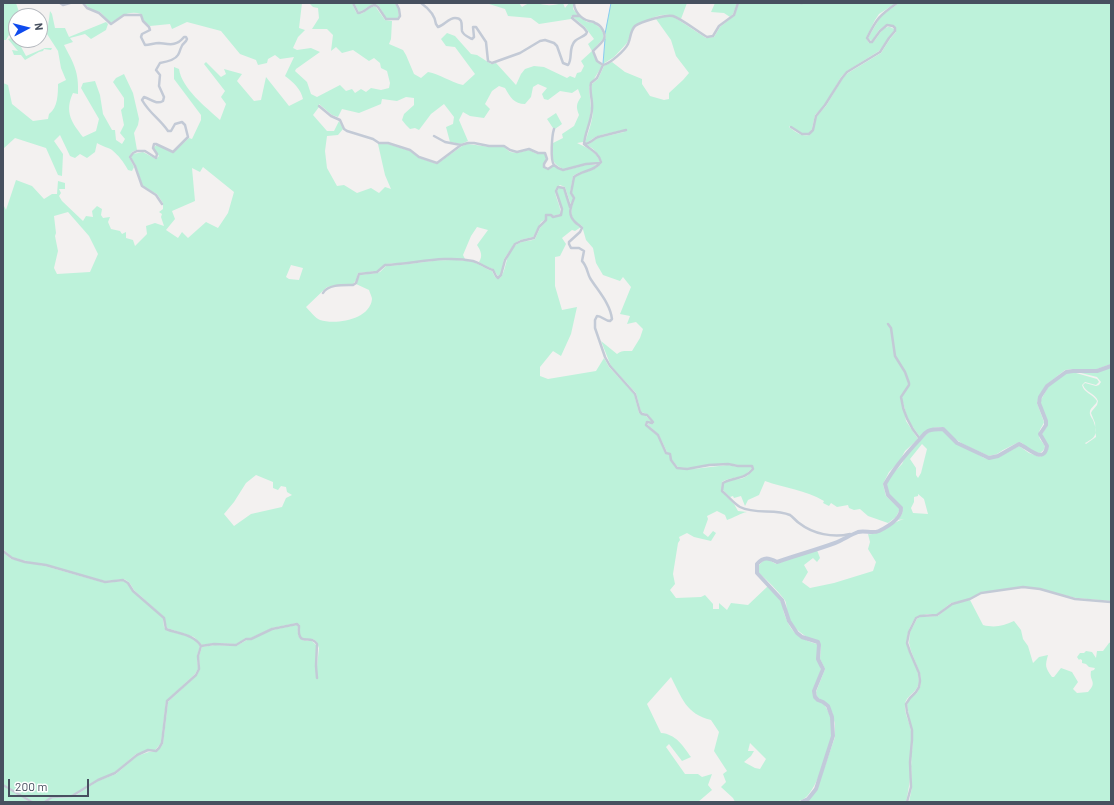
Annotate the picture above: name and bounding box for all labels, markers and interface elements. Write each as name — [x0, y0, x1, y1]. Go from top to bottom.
north arrow — [8, 8, 48, 48]
text: N — [33, 22, 46, 31]
scale bar — [10, 771, 91, 797]
text: 200 m — [15, 779, 47, 793]

